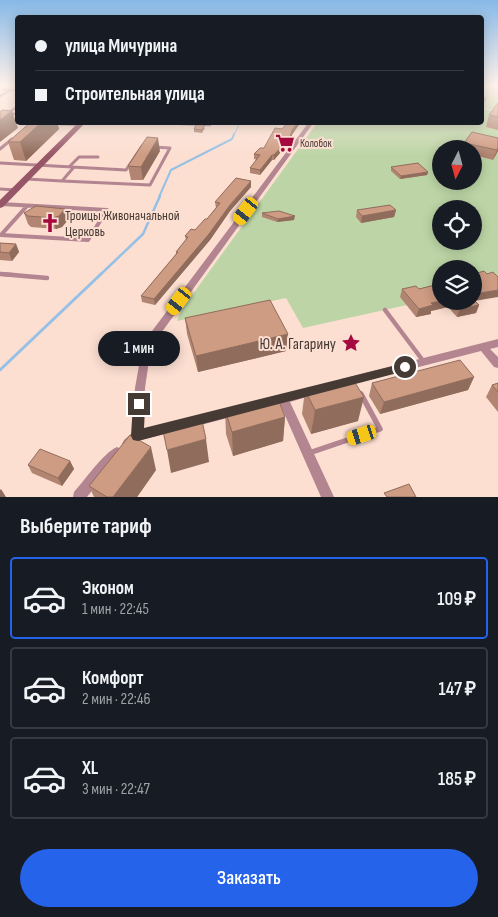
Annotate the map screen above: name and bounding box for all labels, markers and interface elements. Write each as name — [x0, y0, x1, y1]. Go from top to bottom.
text: улица Мичурина — [65, 35, 177, 58]
text: Строительная улица — [65, 83, 205, 106]
supermarket icon: Колобок — [274, 132, 296, 154]
place label: Колобок — [300, 137, 333, 150]
north arrow — [432, 140, 482, 190]
map controls — [432, 140, 482, 310]
car — [230, 195, 261, 227]
button: locate — [432, 200, 482, 250]
place label: Троицы Живоначальной Церковь — [65, 207, 180, 240]
church icon: Троицы Живоначальной Церковь — [39, 212, 61, 234]
button: layers — [432, 260, 482, 310]
car — [163, 285, 194, 317]
callout: 1 мин — [98, 332, 180, 366]
place icon: Ю. А. Гагарину — [340, 332, 362, 354]
place label: Ю. А. Гагарину — [260, 335, 336, 354]
text: 1 мин — [124, 339, 154, 358]
route start — [394, 356, 416, 378]
route end — [128, 393, 150, 415]
car — [345, 423, 378, 447]
text: Выберите тариф — [20, 513, 152, 540]
icon: car — [22, 576, 67, 621]
text: Эконом — [82, 577, 134, 600]
text: 109 ₽ — [437, 588, 476, 611]
text: 1 мин · 22:45 — [82, 600, 149, 619]
icon: car — [22, 666, 67, 711]
text: Комфорт — [82, 667, 144, 690]
text: 147 ₽ — [438, 678, 476, 701]
text: 2 мин · 22:46 — [82, 690, 151, 709]
icon: car — [22, 756, 67, 801]
text: XL — [82, 757, 98, 780]
text: 185 ₽ — [438, 768, 476, 791]
text: 3 мин · 22:47 — [82, 780, 150, 799]
button: Заказать — [20, 849, 478, 907]

